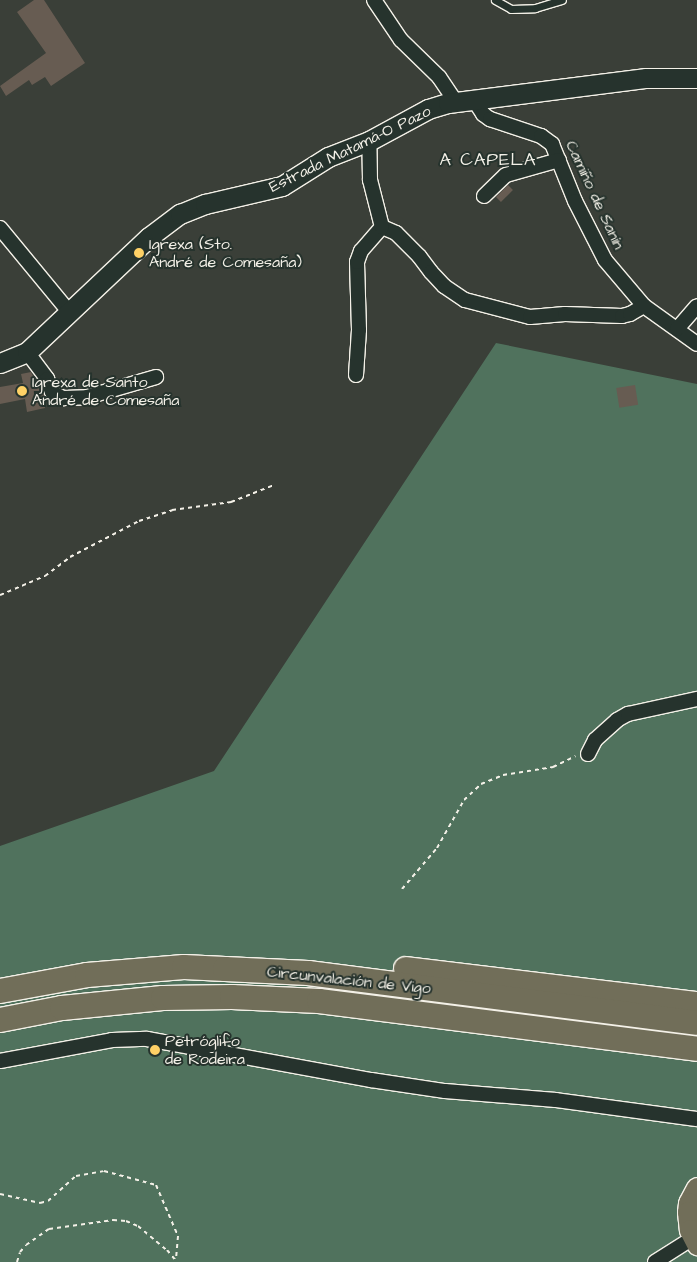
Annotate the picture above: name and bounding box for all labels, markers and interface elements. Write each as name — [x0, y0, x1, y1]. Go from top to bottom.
street label: Estrada Matamá-O Pazo — [266, 101, 434, 197]
street label: Camiño de Sanín — [561, 138, 629, 252]
district label: A CAPELA — [438, 149, 538, 171]
place label: Igrexa (Sto. André de Comesaña) — [149, 234, 302, 272]
marker: Igrexa (Sto. André de Comesaña) — [133, 247, 145, 259]
place label: Igrexa de Santo André de Comesaña — [32, 372, 179, 410]
marker: Igrexa de Santo André de Comesaña — [16, 385, 28, 397]
street label: Circunvalación de Vigo — [266, 962, 432, 998]
place label: Petróglifo de Rodeira — [165, 1031, 245, 1069]
marker: Petróglifo de Rodeira — [149, 1044, 161, 1056]

